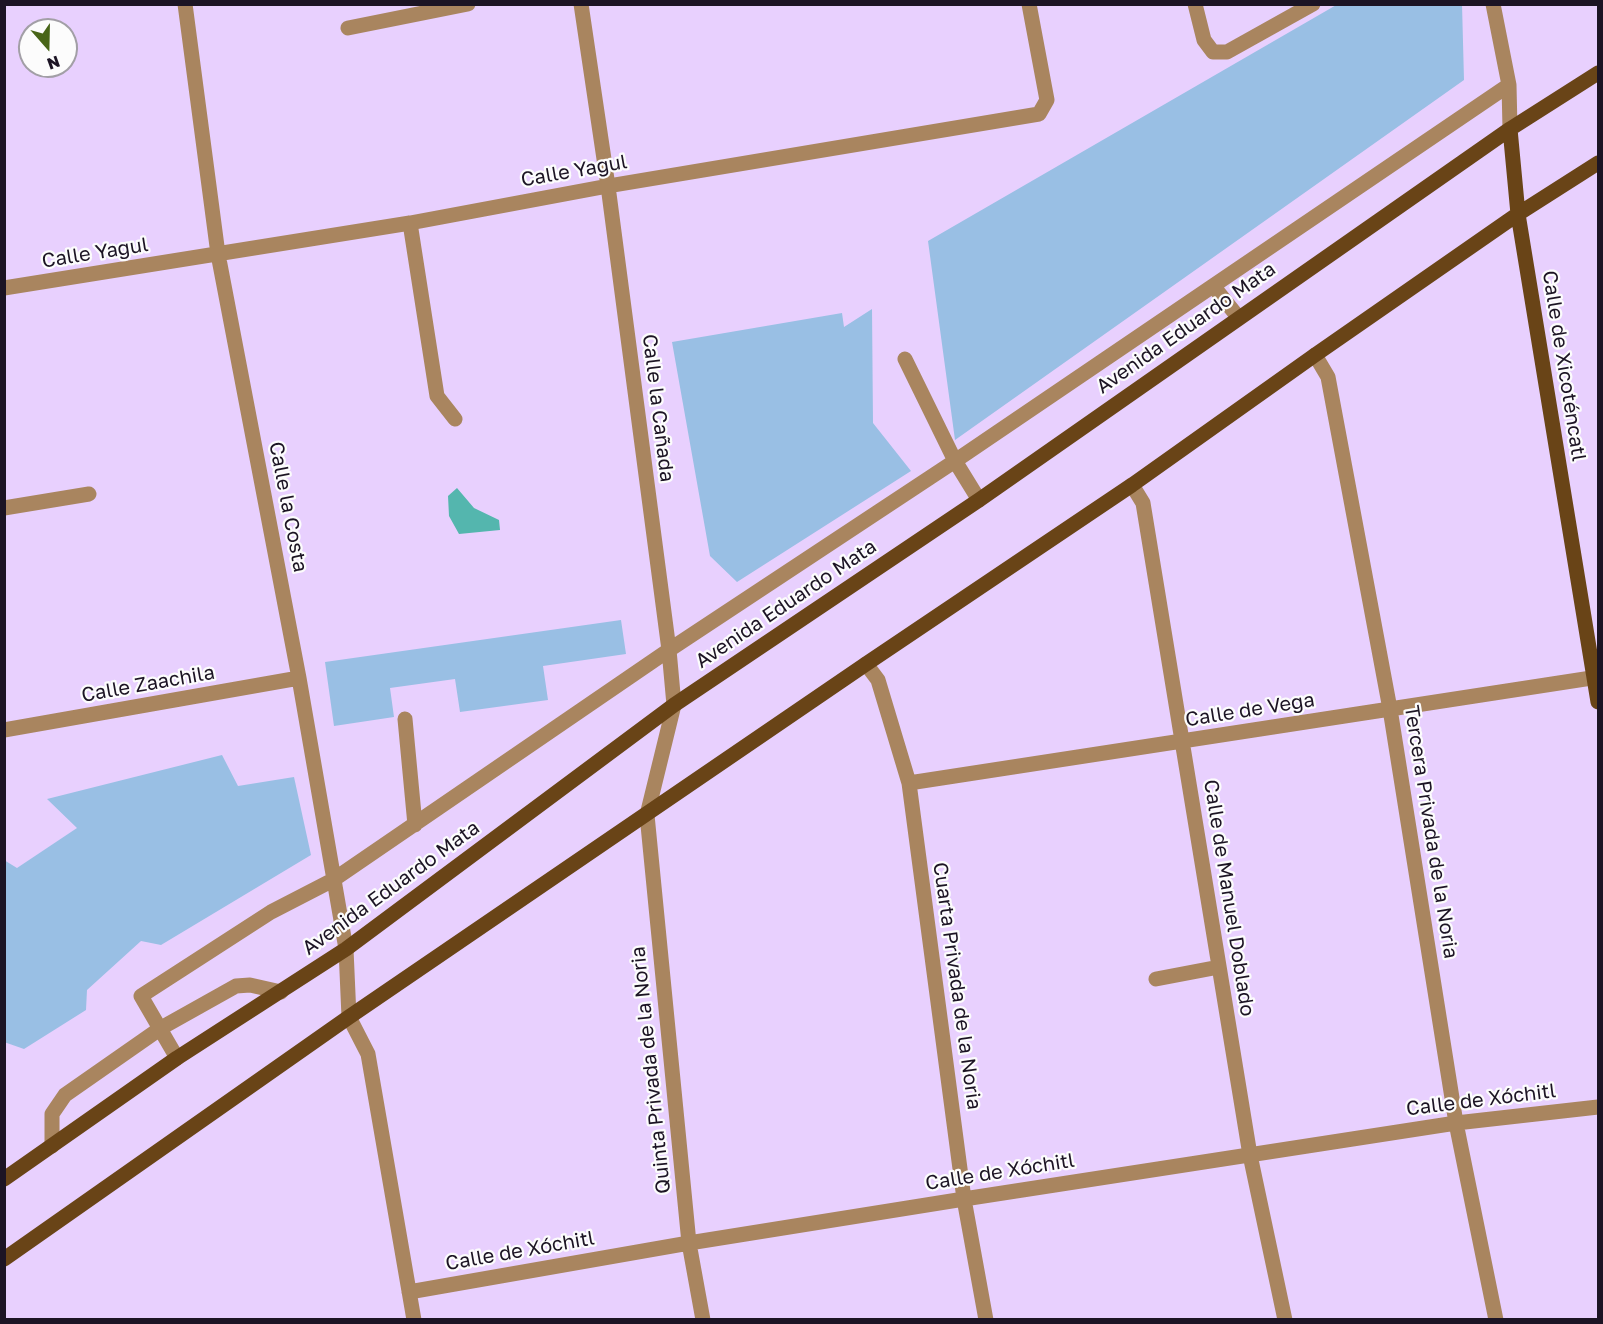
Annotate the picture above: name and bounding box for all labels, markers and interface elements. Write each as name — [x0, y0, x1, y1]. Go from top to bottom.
north arrow — [18, 18, 78, 78]
text: N — [44, 52, 63, 75]
street label: Calle Yagul — [519, 150, 629, 192]
street label: Calle Yagul — [40, 233, 150, 273]
street label: Avenida Eduardo Mata — [1092, 257, 1280, 399]
street label: Calle de Xicoténcatl — [1537, 269, 1591, 463]
street label: Calle la Cañada — [637, 333, 679, 483]
street label: Calle la Costa — [264, 440, 312, 574]
street label: Avenida Eduardo Mata — [691, 534, 881, 674]
street label: Calle Zaachila — [79, 660, 217, 708]
street label: Calle de Vega — [1184, 688, 1316, 732]
street label: Tercera Privada de la Noria — [1399, 704, 1463, 960]
street label: Calle de Manuel Doblado — [1198, 778, 1260, 1018]
street label: Avenida Eduardo Mata — [298, 816, 484, 960]
street label: Cuarta Privada de la Noria — [928, 861, 986, 1111]
street label: Quinta Privada de la Noria — [626, 945, 676, 1195]
street label: Calle de Xóchitl — [1405, 1079, 1557, 1121]
street label: Calle de Xóchitl — [924, 1148, 1076, 1196]
street label: Calle de Xóchitl — [444, 1226, 596, 1276]

